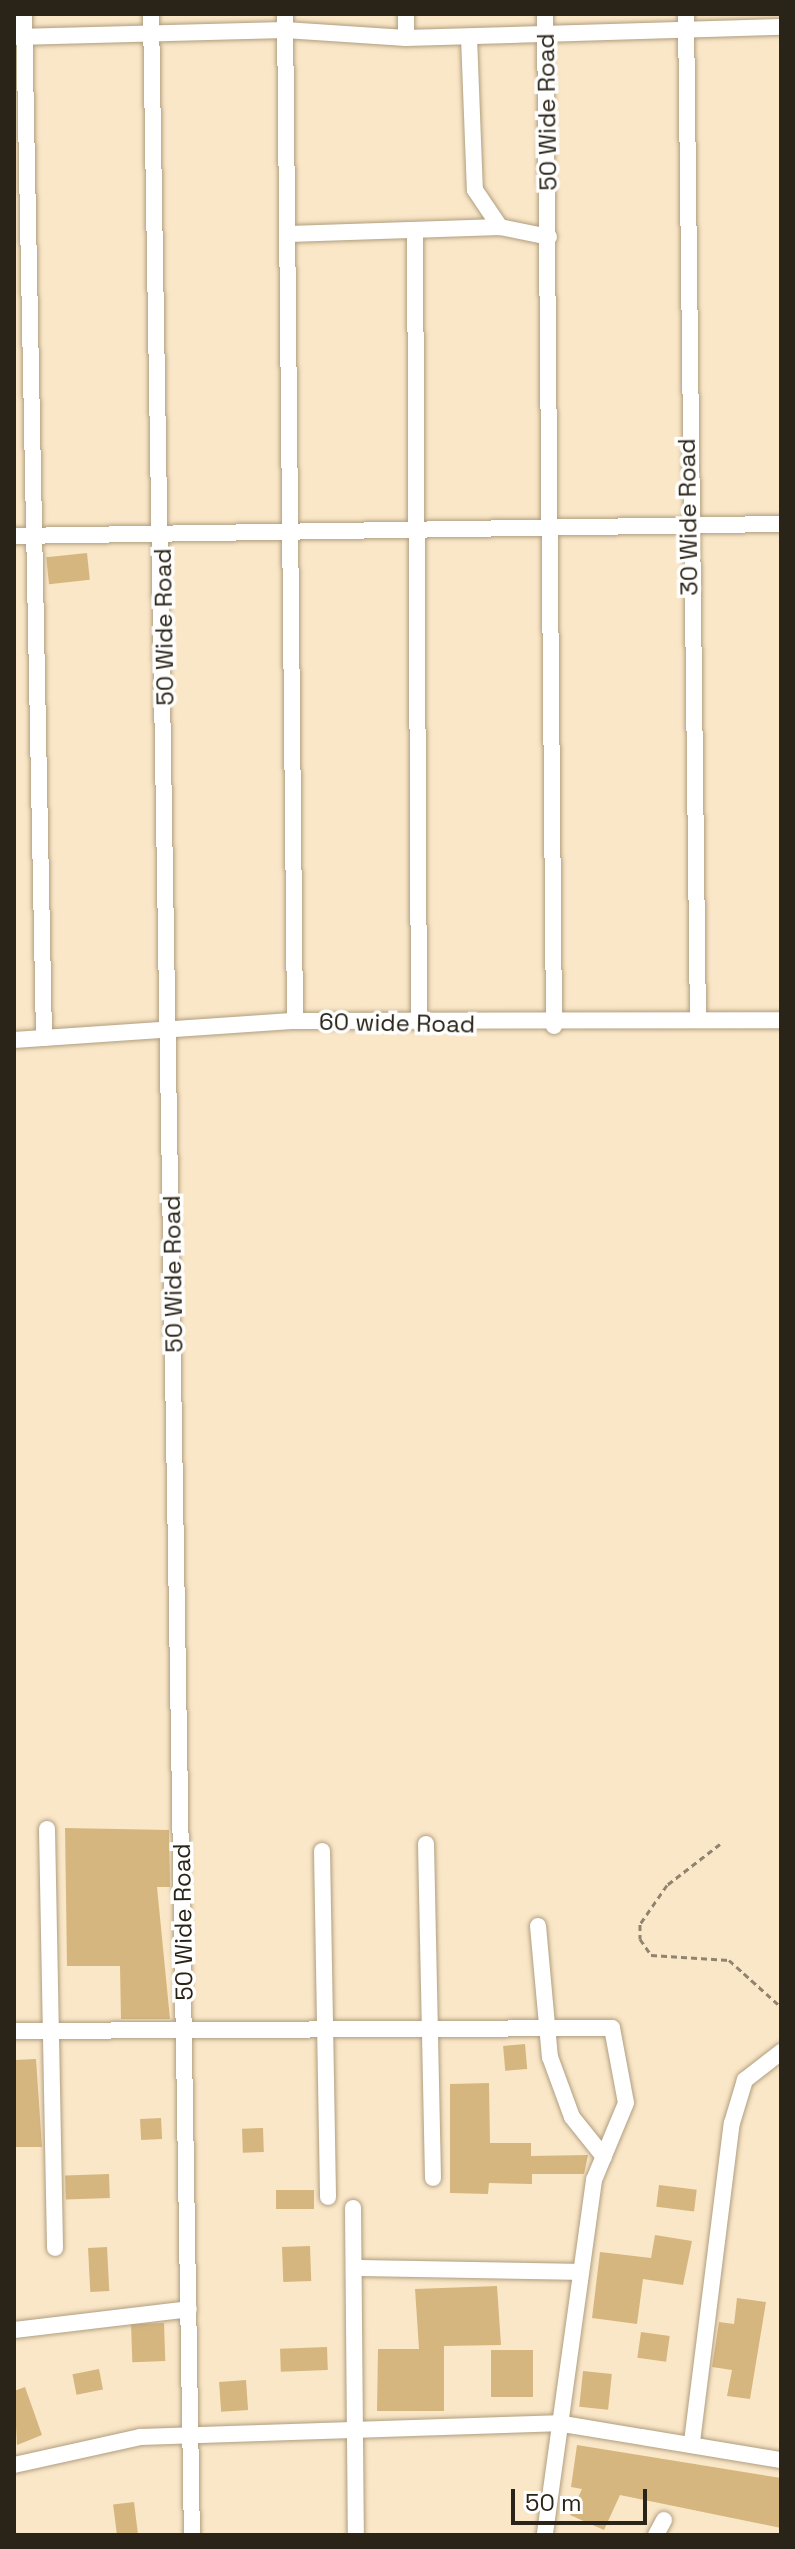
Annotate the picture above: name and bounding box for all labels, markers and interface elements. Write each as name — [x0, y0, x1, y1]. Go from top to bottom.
street label: 50 Wide Road — [531, 33, 563, 191]
street label: 30 Wide Road — [672, 438, 704, 596]
street label: 50 Wide Road — [148, 548, 180, 706]
street label: 60 wide Road — [319, 1007, 475, 1039]
street label: 50 Wide Road — [157, 1195, 189, 1353]
street label: 50 Wide Road — [167, 1843, 199, 2001]
scale bar — [515, 2473, 651, 2523]
text: 50 m — [525, 2487, 582, 2518]

